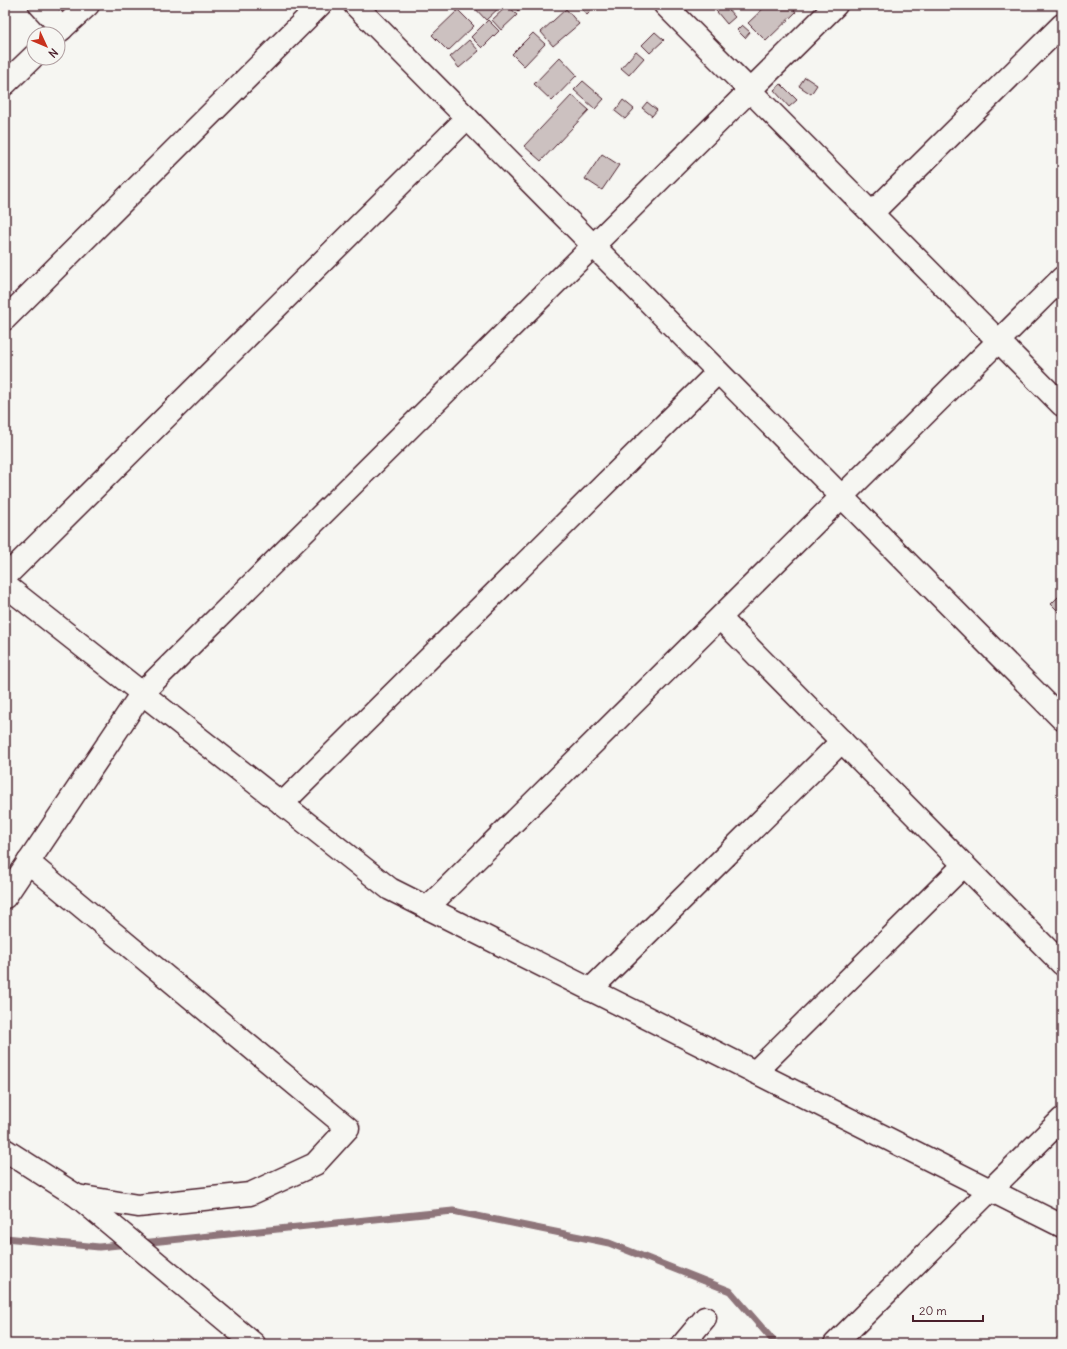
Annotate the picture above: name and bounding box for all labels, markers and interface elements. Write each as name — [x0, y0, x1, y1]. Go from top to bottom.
north arrow — [26, 26, 66, 66]
text: N — [46, 45, 61, 61]
scale bar — [913, 1297, 983, 1323]
text: 20 m — [919, 1303, 947, 1318]

